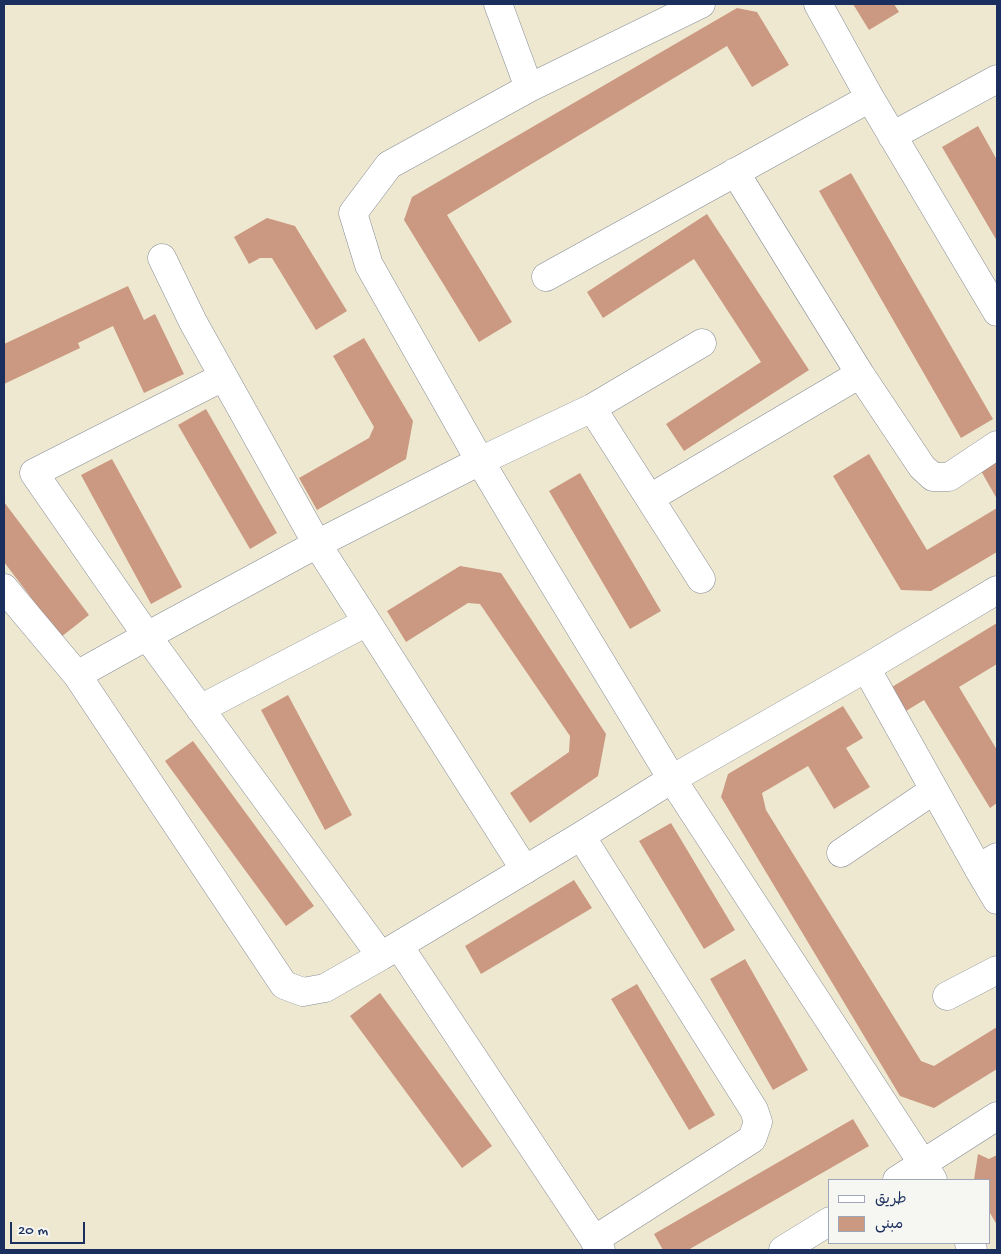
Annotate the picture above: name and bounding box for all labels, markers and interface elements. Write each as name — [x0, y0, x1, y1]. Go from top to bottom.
legend — [828, 1179, 991, 1244]
text: طريق — [875, 1191, 907, 1209]
scale bar — [12, 1212, 88, 1244]
text: مبنى — [875, 1216, 903, 1234]
text: 20 m — [18, 1222, 48, 1240]

